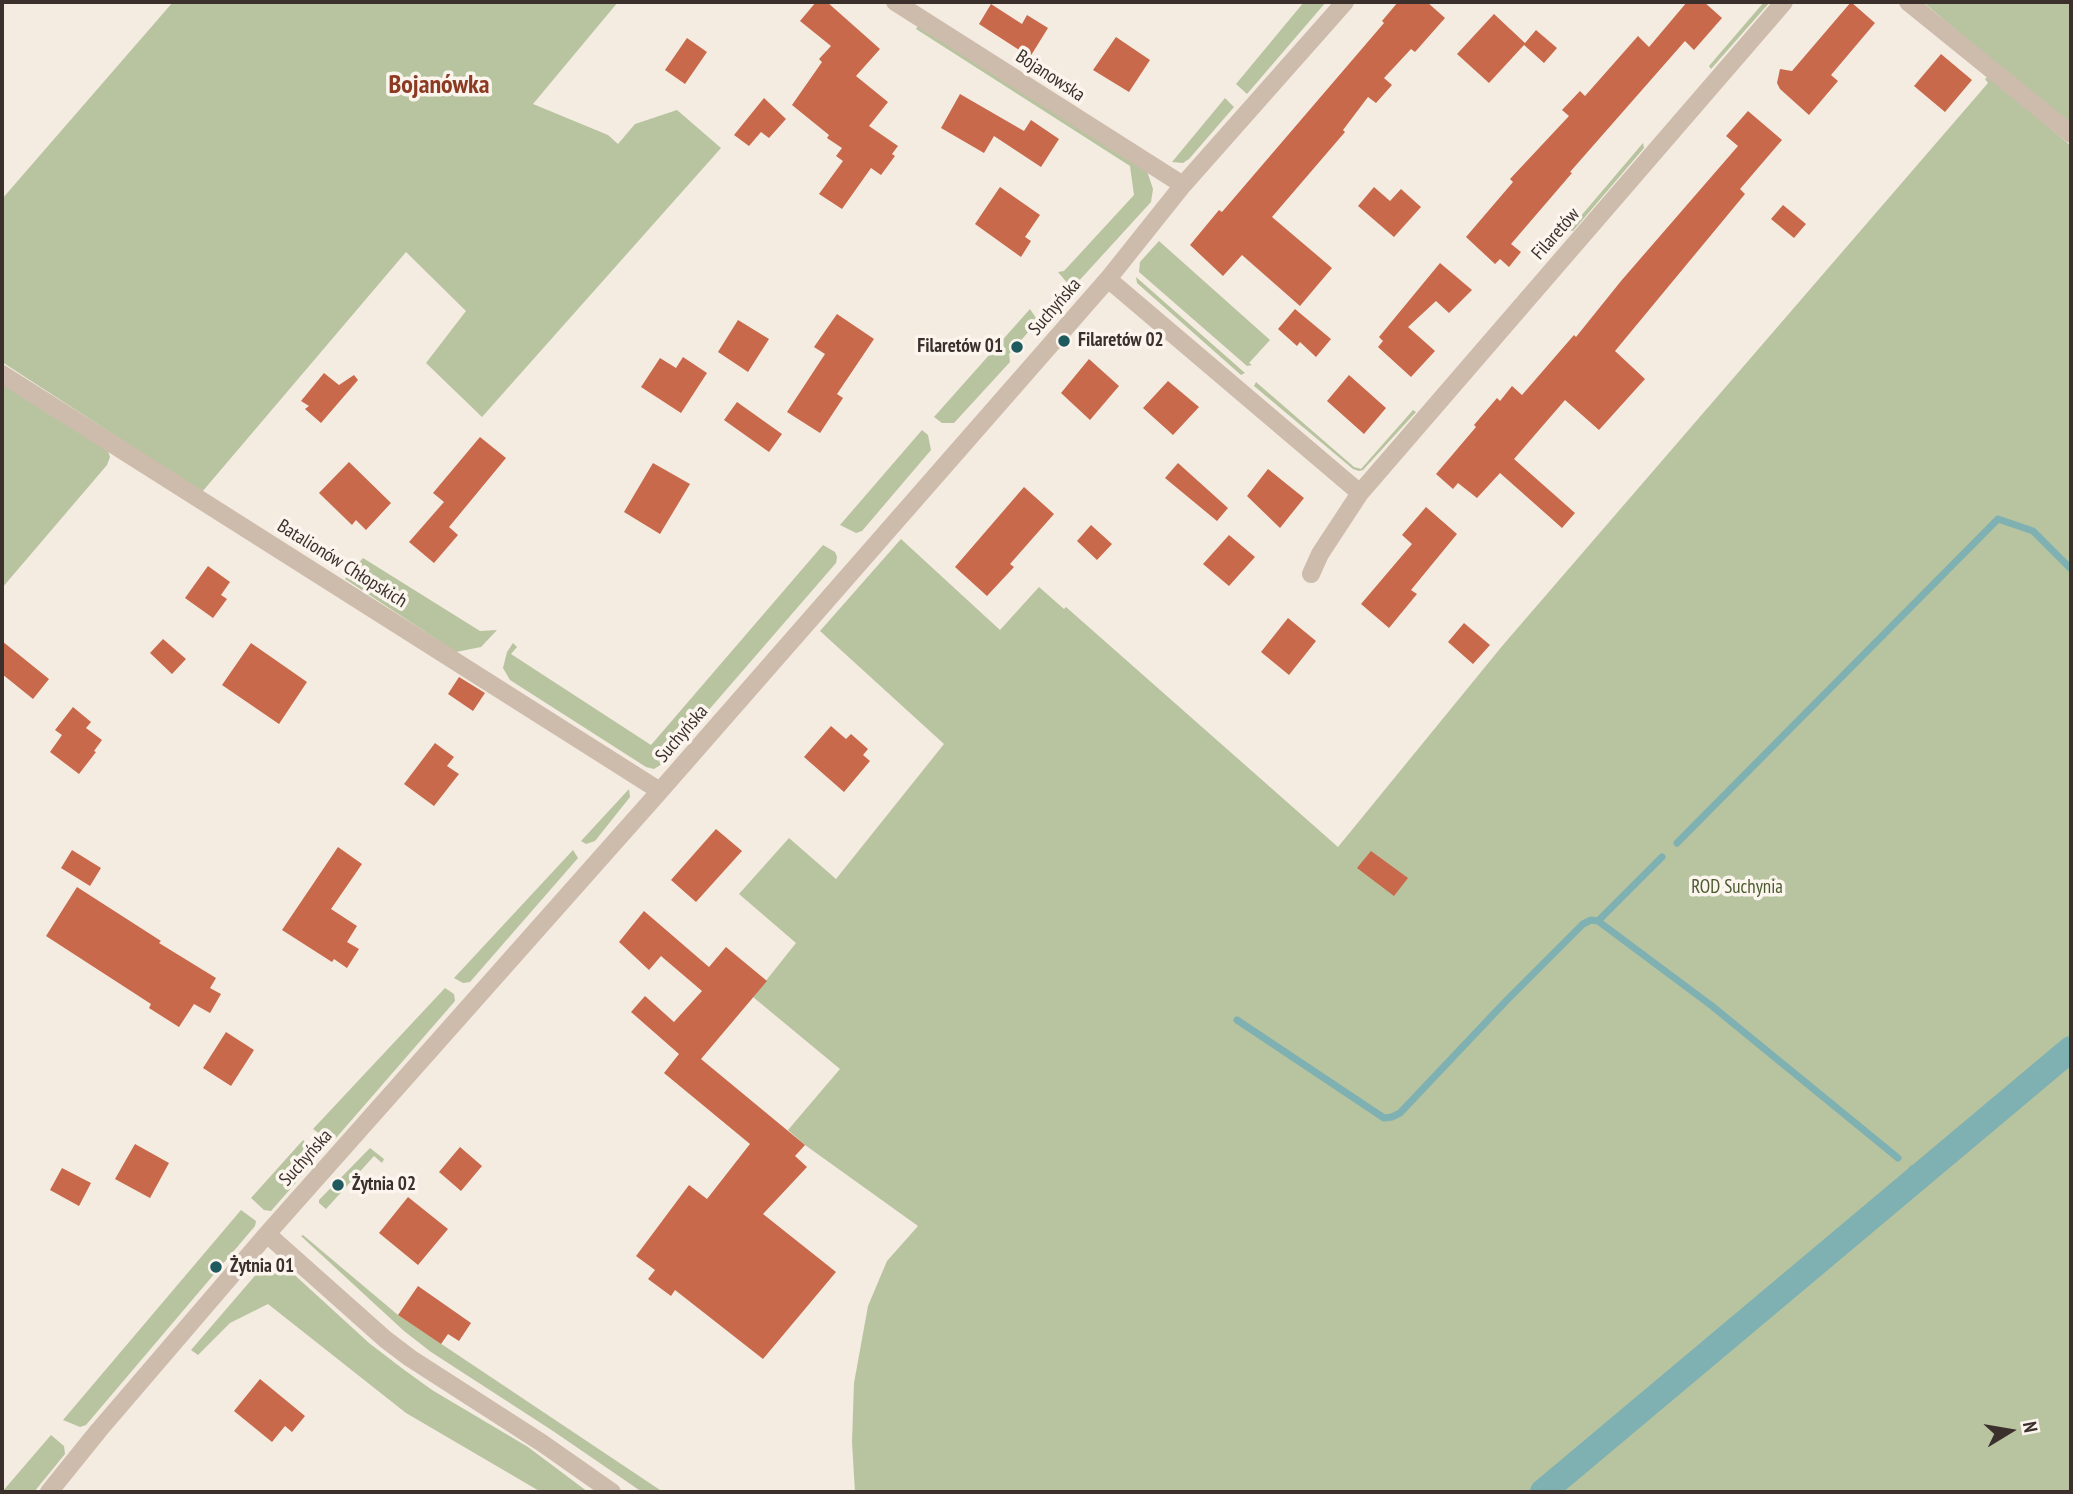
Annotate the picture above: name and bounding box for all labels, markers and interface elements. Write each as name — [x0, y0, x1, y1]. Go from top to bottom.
street label: Bojanowska — [1011, 45, 1089, 107]
district label: Bojanówka — [389, 70, 489, 102]
street label: Filaretów — [1527, 203, 1585, 265]
street label: Suchyńska — [1024, 274, 1086, 340]
place label: Filaretów 02 — [1078, 330, 1164, 352]
marker: Filaretów 02 — [1056, 333, 1072, 349]
place label: Filaretów 01 — [917, 336, 1003, 358]
marker: Filaretów 01 — [1009, 339, 1025, 355]
street label: Batalionów Chłopskich — [273, 515, 411, 613]
street label: Suchyńska — [651, 701, 713, 767]
park label: ROD Suchynia — [1691, 877, 1783, 899]
street label: Suchyńska — [275, 1125, 337, 1191]
place label: Żytnia 02 — [352, 1174, 416, 1196]
marker: Żytnia 02 — [330, 1177, 346, 1193]
place label: Żytnia 01 — [230, 1256, 294, 1278]
marker: Żytnia 01 — [208, 1259, 224, 1275]
north arrow — [1975, 1396, 2045, 1466]
text: N — [2018, 1420, 2043, 1434]

